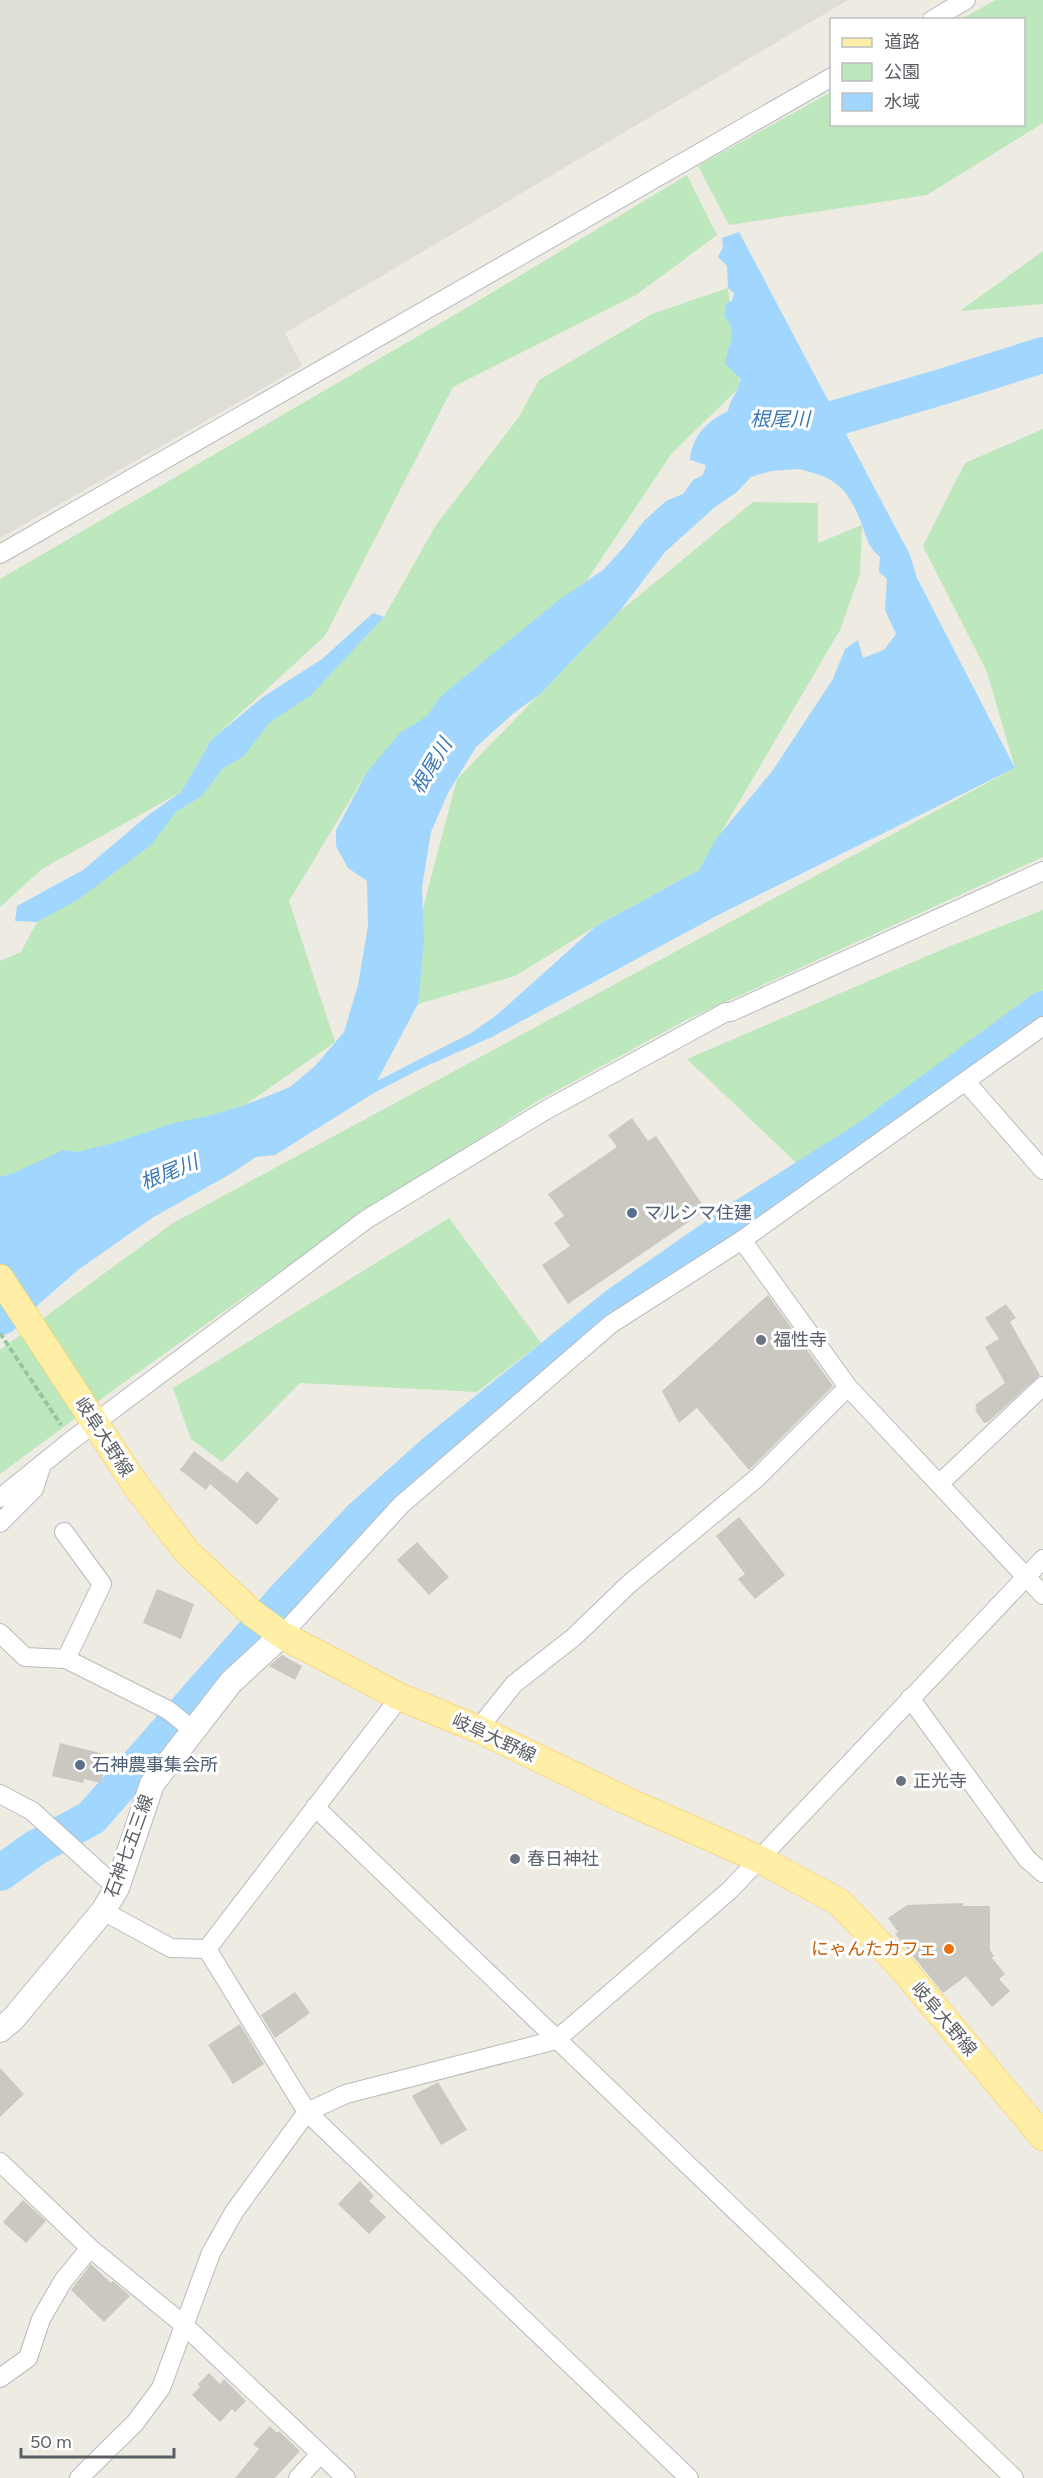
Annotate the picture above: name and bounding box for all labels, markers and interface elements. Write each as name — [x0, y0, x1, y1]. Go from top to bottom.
legend — [830, 18, 1025, 126]
text: 道路 — [884, 31, 920, 53]
text: 公園 — [884, 61, 920, 83]
text: 水域 — [884, 91, 920, 113]
water label: 根尾川 — [750, 407, 812, 431]
water label: 根尾川 — [405, 732, 458, 798]
water label: 根尾川 — [137, 1149, 203, 1194]
place label: マルシマ住建 — [644, 1202, 752, 1224]
marker: マルシマ住建 — [625, 1206, 639, 1220]
place label: 福性寺 — [773, 1329, 827, 1351]
marker: 福性寺 — [754, 1333, 768, 1347]
street label: 岐阜大野線 — [70, 1393, 138, 1481]
street label: 岐阜大野線 — [449, 1709, 539, 1767]
place label: 石神農事集会所 — [92, 1754, 218, 1776]
marker: 石神農事集会所 — [73, 1758, 87, 1772]
place label: 正光寺 — [913, 1770, 967, 1792]
marker: 正光寺 — [894, 1774, 908, 1788]
street label: 石神七五三線 — [100, 1791, 158, 1901]
place label: 春日神社 — [527, 1848, 599, 1870]
marker: 春日神社 — [508, 1852, 522, 1866]
place label: にゃんたカフェ — [811, 1938, 937, 1960]
marker: にゃんたカフェ — [942, 1942, 956, 1956]
street label: 岐阜大野線 — [907, 1977, 981, 2061]
scale bar — [21, 2421, 174, 2459]
text: 50 m — [30, 2431, 72, 2453]

